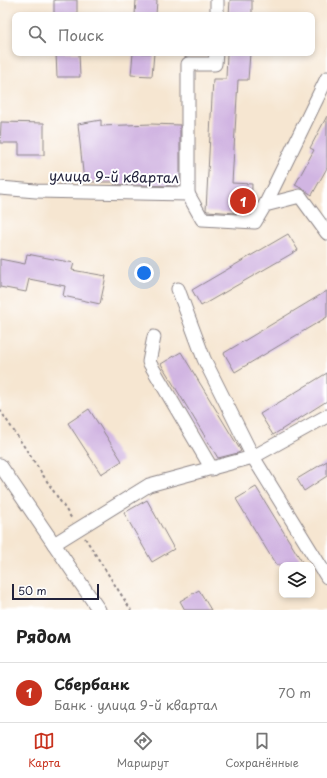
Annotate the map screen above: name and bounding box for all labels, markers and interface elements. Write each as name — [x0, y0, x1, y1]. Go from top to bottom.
search box — [12, 12, 315, 56]
icon: search — [26, 23, 48, 45]
text: Поиск — [58, 23, 104, 46]
street label: улица 9-й квартал — [49, 165, 179, 188]
pin: 1 — [230, 186, 256, 216]
your location — [134, 263, 154, 283]
map controls — [279, 562, 315, 598]
button: layers — [279, 562, 315, 598]
scale bar — [12, 582, 99, 601]
text: 50 m — [18, 582, 47, 599]
text: Рядом — [16, 623, 71, 649]
text: Сбербанк — [54, 672, 129, 695]
text: 1 — [26, 683, 32, 702]
text: 70 m — [278, 683, 311, 702]
text: Банк · улица 9-й квартал — [54, 695, 218, 714]
tab: Карта — [28, 730, 60, 771]
tab: Маршрут — [117, 730, 169, 771]
tab: Сохранённые — [225, 730, 299, 771]

